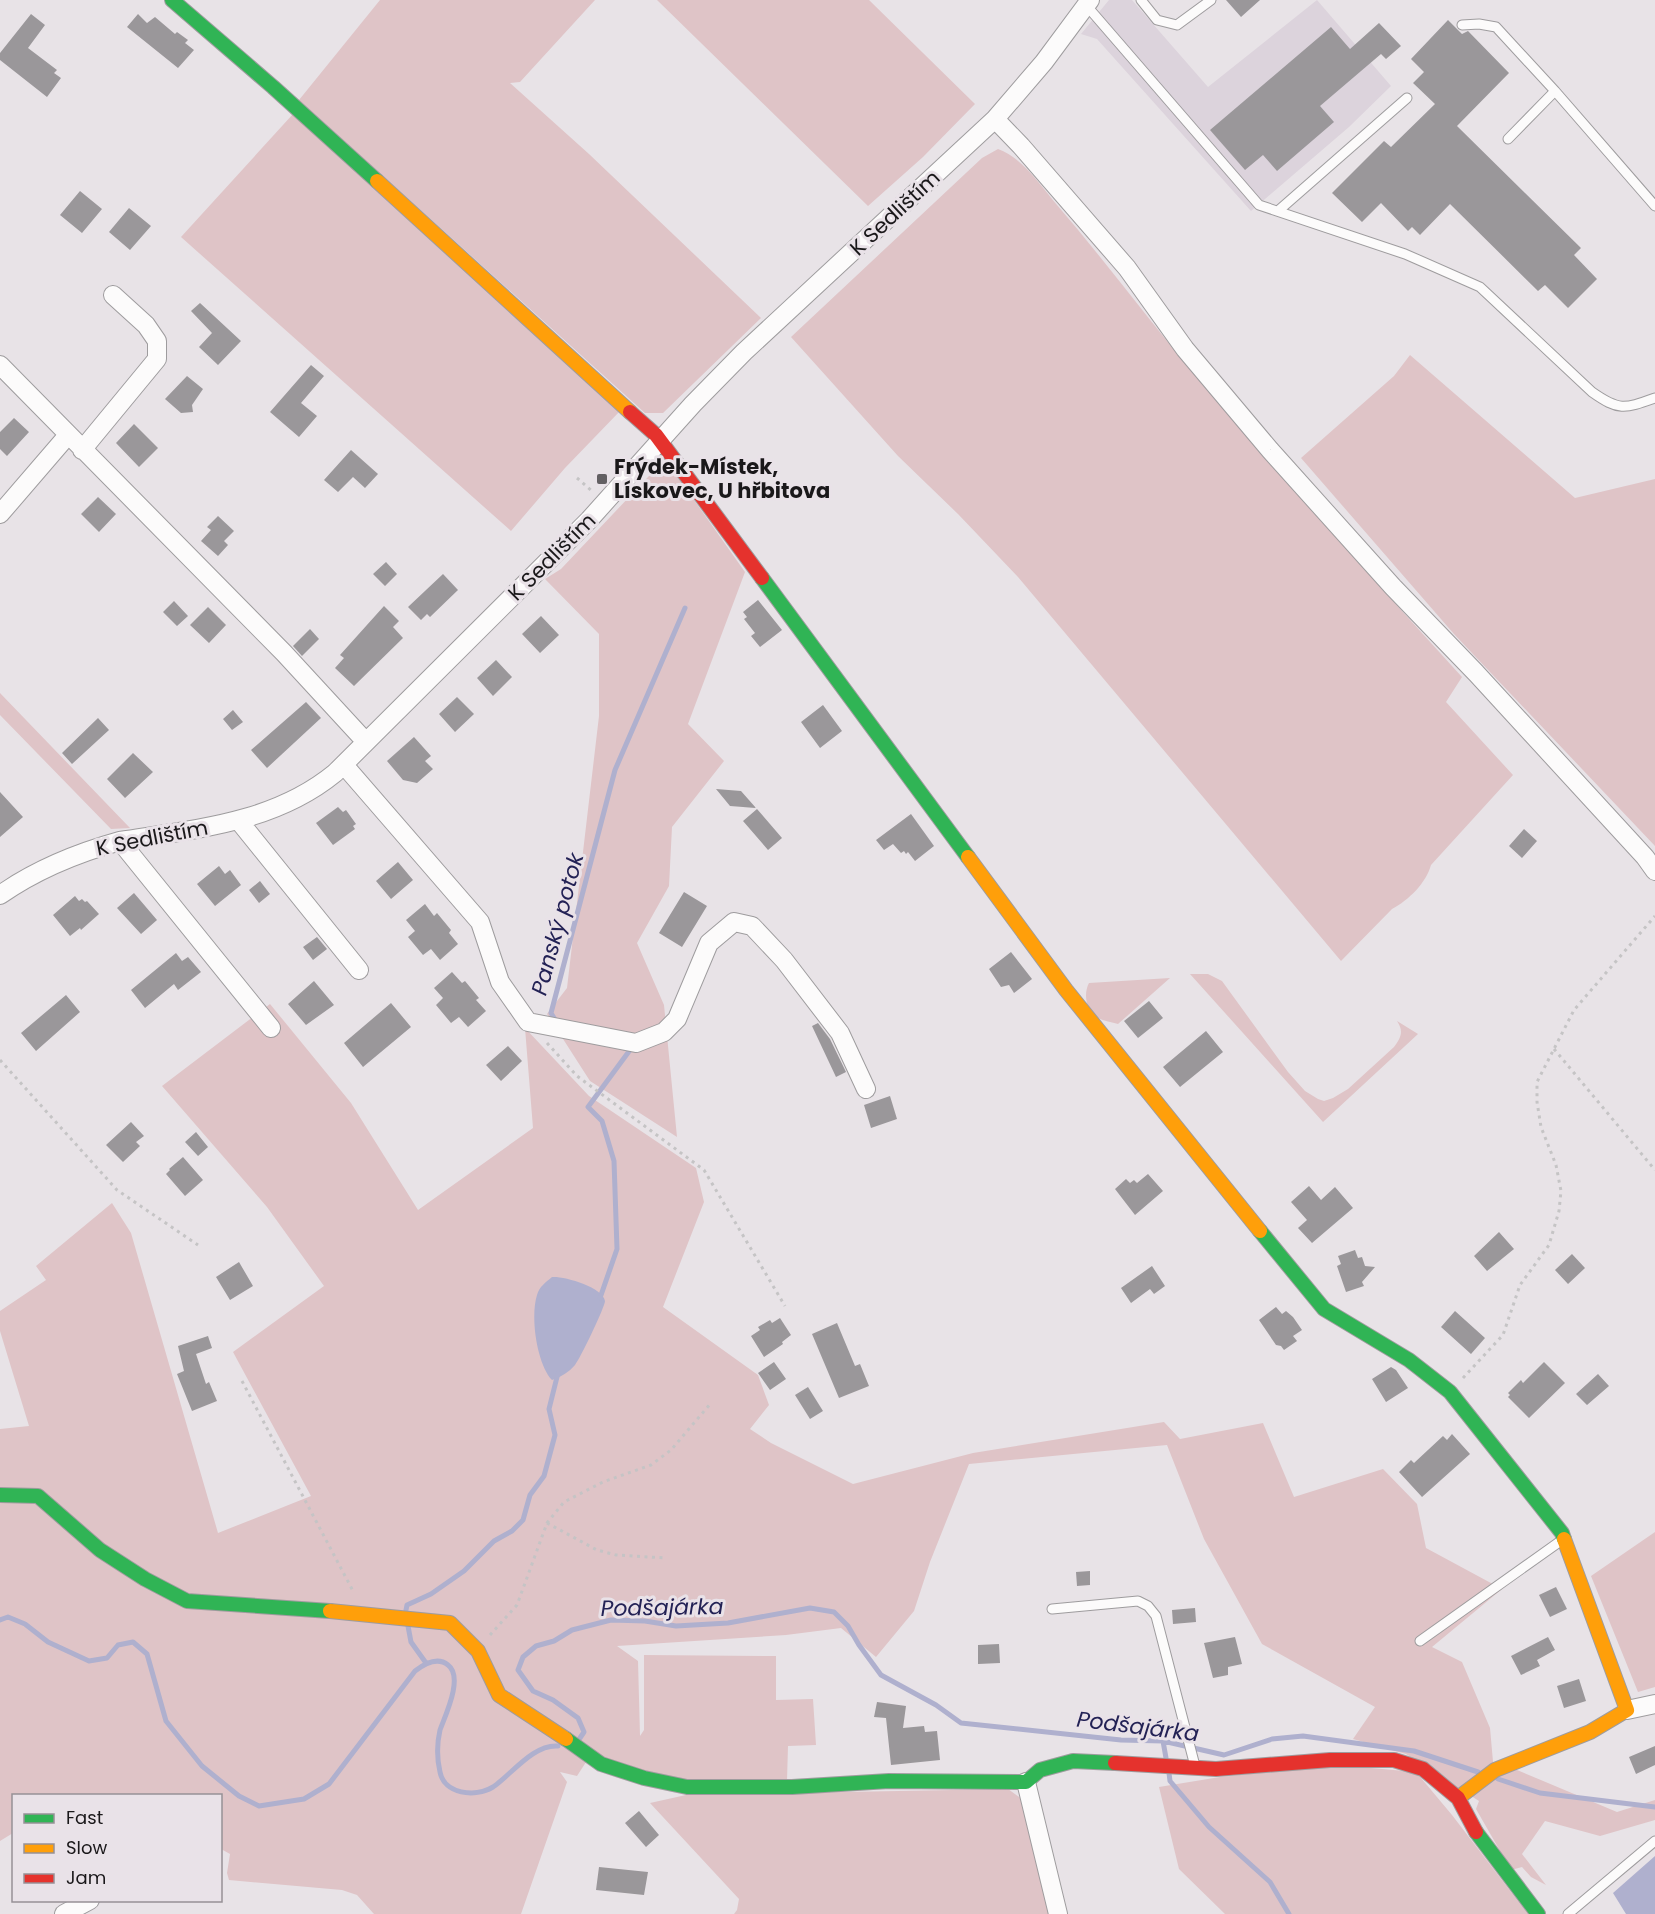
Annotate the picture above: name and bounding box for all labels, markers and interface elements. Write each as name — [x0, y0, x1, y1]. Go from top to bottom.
street label: K Sedlištím — [843, 163, 946, 262]
place label: Frýdek-Místek, Lískovec, U hřbitova — [614, 452, 830, 505]
marker: Frýdek-Místek, Lískovec, U hřbitova — [595, 472, 609, 486]
street label: K Sedlištím — [501, 506, 602, 607]
street label: K Sedlištím — [93, 812, 210, 863]
water label: Panský potok — [524, 848, 592, 999]
water label: Podšajárka — [600, 1591, 724, 1624]
water label: Podšajárka — [1075, 1704, 1201, 1749]
legend — [12, 1794, 222, 1902]
text: Fast — [66, 1805, 103, 1830]
text: Slow — [66, 1835, 108, 1860]
text: Jam — [66, 1865, 106, 1890]

